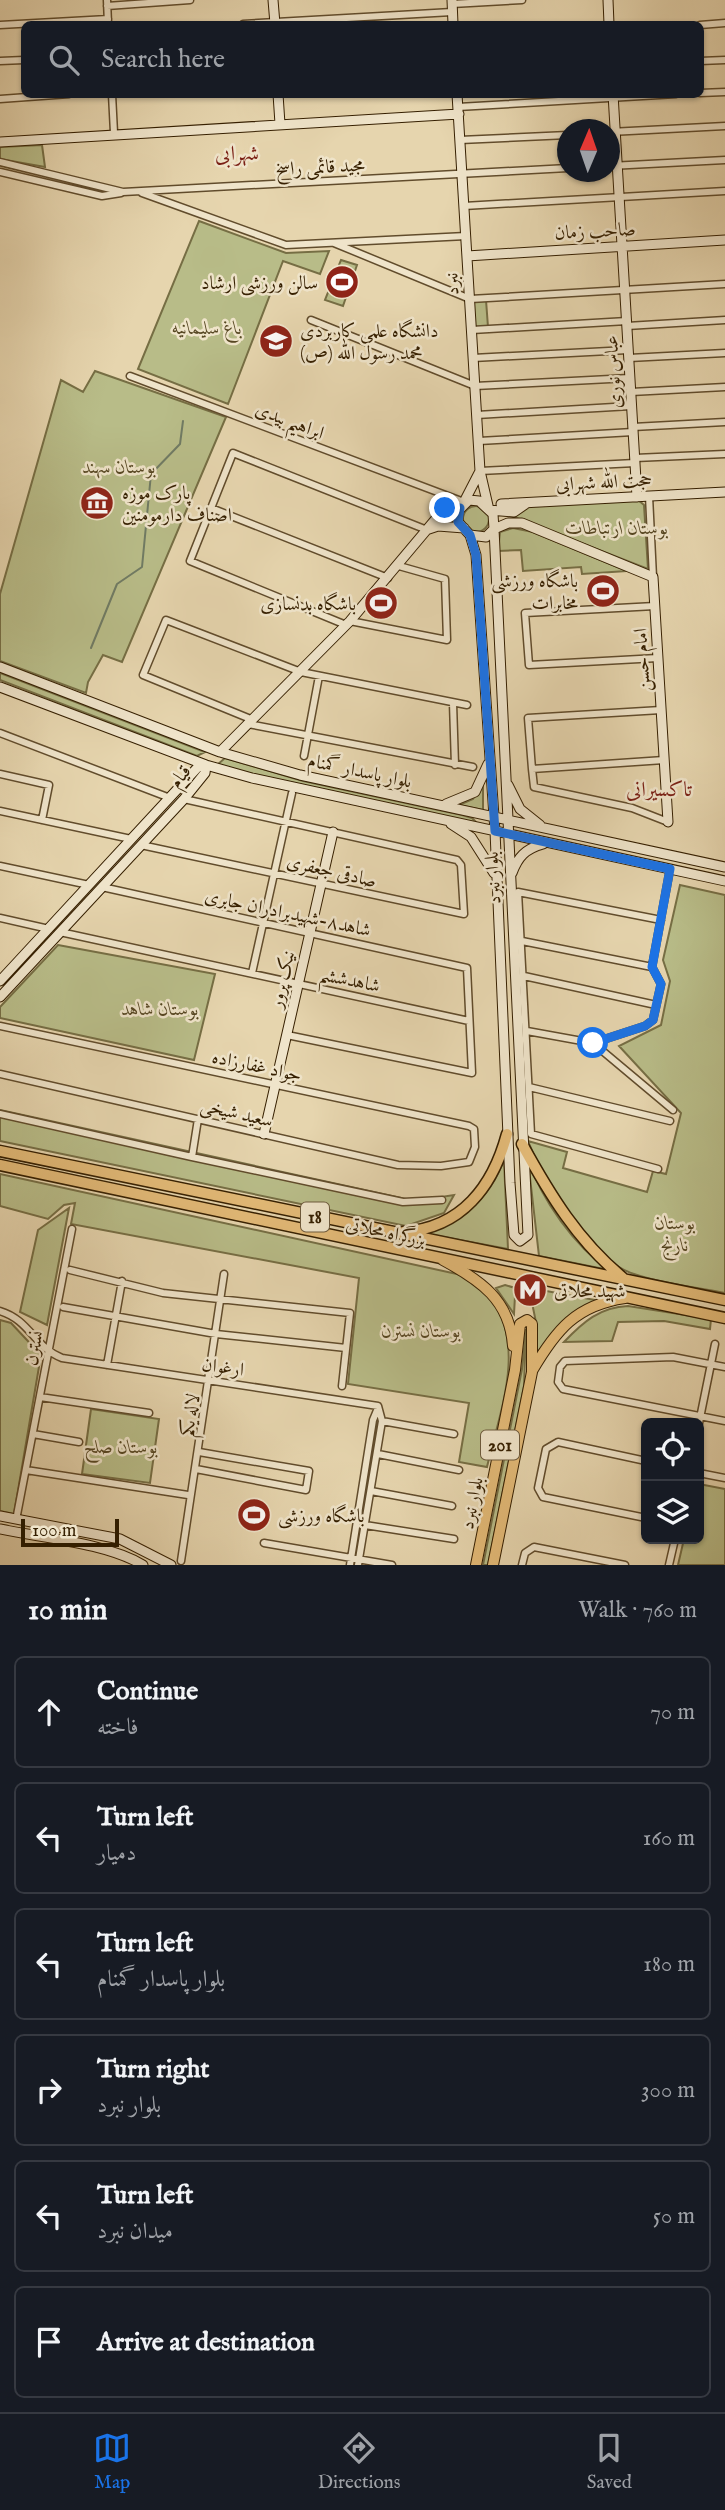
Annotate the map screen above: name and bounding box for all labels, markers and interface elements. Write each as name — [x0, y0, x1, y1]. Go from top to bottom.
search box — [21, 21, 704, 98]
icon: search — [45, 41, 83, 79]
text: Search here — [101, 43, 225, 76]
north arrow — [557, 119, 620, 182]
district label: شهرابی — [215, 141, 259, 168]
street label: مجید قائمی راسخ — [275, 154, 366, 185]
street label: صاحب زمان — [554, 218, 636, 246]
sports icon: سالن ورزشی ارشاد — [323, 263, 361, 301]
place label: سالن ورزشی ارشاد — [201, 272, 318, 296]
street label: نبرد — [440, 272, 466, 296]
park label: باغ سلیمانیه — [172, 317, 242, 343]
place label: دانشگاه علمی کاربردی محمد رسول الله (ص) — [300, 318, 438, 366]
school or university icon: دانشگاه علمی کاربردی محمد رسول الله (ص) — [257, 322, 295, 360]
street label: عباس نوری — [600, 335, 628, 409]
street label: ابراهیم بیدی — [249, 398, 327, 452]
park label: بوستان سهند — [82, 456, 156, 480]
street label: حجت الله شهرابی — [555, 464, 653, 499]
place label: پارک موزه اصناف دارمومنین — [122, 482, 232, 528]
museum icon: پارک موزه اصناف دارمومنین — [78, 484, 116, 522]
route end — [429, 492, 460, 523]
park label: بوستان ارتباطات — [566, 517, 669, 541]
place label: باشگاه ورزشی مخابرات — [491, 568, 578, 616]
sports icon: باشگاه ورزشی مخابرات — [584, 572, 622, 610]
sports icon: باشگاه بدنسازی — [362, 584, 400, 622]
place label: باشگاه بدنسازی — [260, 591, 356, 617]
street label: امام حسن — [629, 627, 660, 692]
street label: بلوار پاسدار گمنام — [305, 748, 414, 798]
street label: قیام — [164, 761, 200, 796]
district label: تاکسیرانی — [626, 777, 693, 804]
street label: صادقی جعفری — [284, 850, 379, 894]
street label: بلوار نبرد — [481, 851, 507, 905]
street label: شاهد۸-شهیدبرادران جابری — [202, 885, 373, 943]
street label: نیک پرور — [264, 948, 301, 1012]
street label: شاهدششم — [316, 963, 382, 1005]
park label: بوستان شاهد — [121, 998, 199, 1022]
route start — [577, 1027, 608, 1058]
street label: جواد غفارزاده — [209, 1046, 304, 1088]
street label: سعید شیخی — [198, 1094, 275, 1134]
road number: 18 — [301, 1202, 329, 1232]
street label: بزرگراه محلاتی — [344, 1211, 429, 1253]
park label: بوستان نارنج — [655, 1212, 696, 1261]
metro station icon: شهید محلاتی — [511, 1271, 549, 1309]
place label: شهید محلاتی — [554, 1280, 626, 1304]
park label: بوستان نسترن — [381, 1320, 461, 1344]
street label: نسترن — [20, 1329, 50, 1368]
street label: ارغوان — [200, 1353, 245, 1383]
street label: لاله یکم — [176, 1392, 210, 1439]
map controls — [641, 1418, 704, 1544]
button: locate — [641, 1418, 704, 1481]
road number: 201 — [481, 1430, 519, 1460]
park label: بوستان صلح — [84, 1436, 158, 1464]
street label: بلوار نبرد — [456, 1475, 490, 1532]
button: layers — [641, 1481, 704, 1544]
sports icon: باشگاه ورزشی — [235, 1496, 273, 1534]
place label: باشگاه ورزشی — [278, 1503, 365, 1529]
scale bar — [21, 1516, 119, 1548]
text: 100 m — [32, 1519, 76, 1543]
text: 10 min — [28, 1592, 108, 1630]
text: Walk · 760 m — [578, 1596, 697, 1625]
text: Continue — [97, 1675, 198, 1708]
icon: ahead — [30, 1693, 68, 1731]
text: 70 m — [650, 1698, 695, 1727]
text: فاخته — [97, 1713, 138, 1742]
text: Turn left — [97, 1801, 194, 1834]
icon: left — [30, 1819, 68, 1857]
text: 160 m — [643, 1824, 695, 1853]
text: دمیار — [97, 1839, 136, 1868]
text: Turn left — [97, 1927, 194, 1960]
icon: left — [30, 1945, 68, 1983]
text: 180 m — [643, 1950, 695, 1979]
text: بلوار پاسدار گمنام — [97, 1965, 225, 1994]
text: Turn right — [97, 2053, 210, 2086]
icon: right — [30, 2071, 68, 2109]
text: 300 m — [641, 2076, 695, 2105]
text: بلوار نبرد — [97, 2091, 161, 2120]
text: Turn left — [97, 2179, 194, 2212]
icon: left — [30, 2197, 68, 2235]
text: 50 m — [653, 2202, 695, 2231]
text: میدان نبرد — [97, 2217, 173, 2246]
icon: arrive — [30, 2323, 68, 2361]
text: Arrive at destination — [97, 2326, 315, 2359]
tab: Map — [93, 2429, 131, 2495]
tab: Directions — [318, 2429, 400, 2495]
tab: Saved — [587, 2429, 632, 2495]

